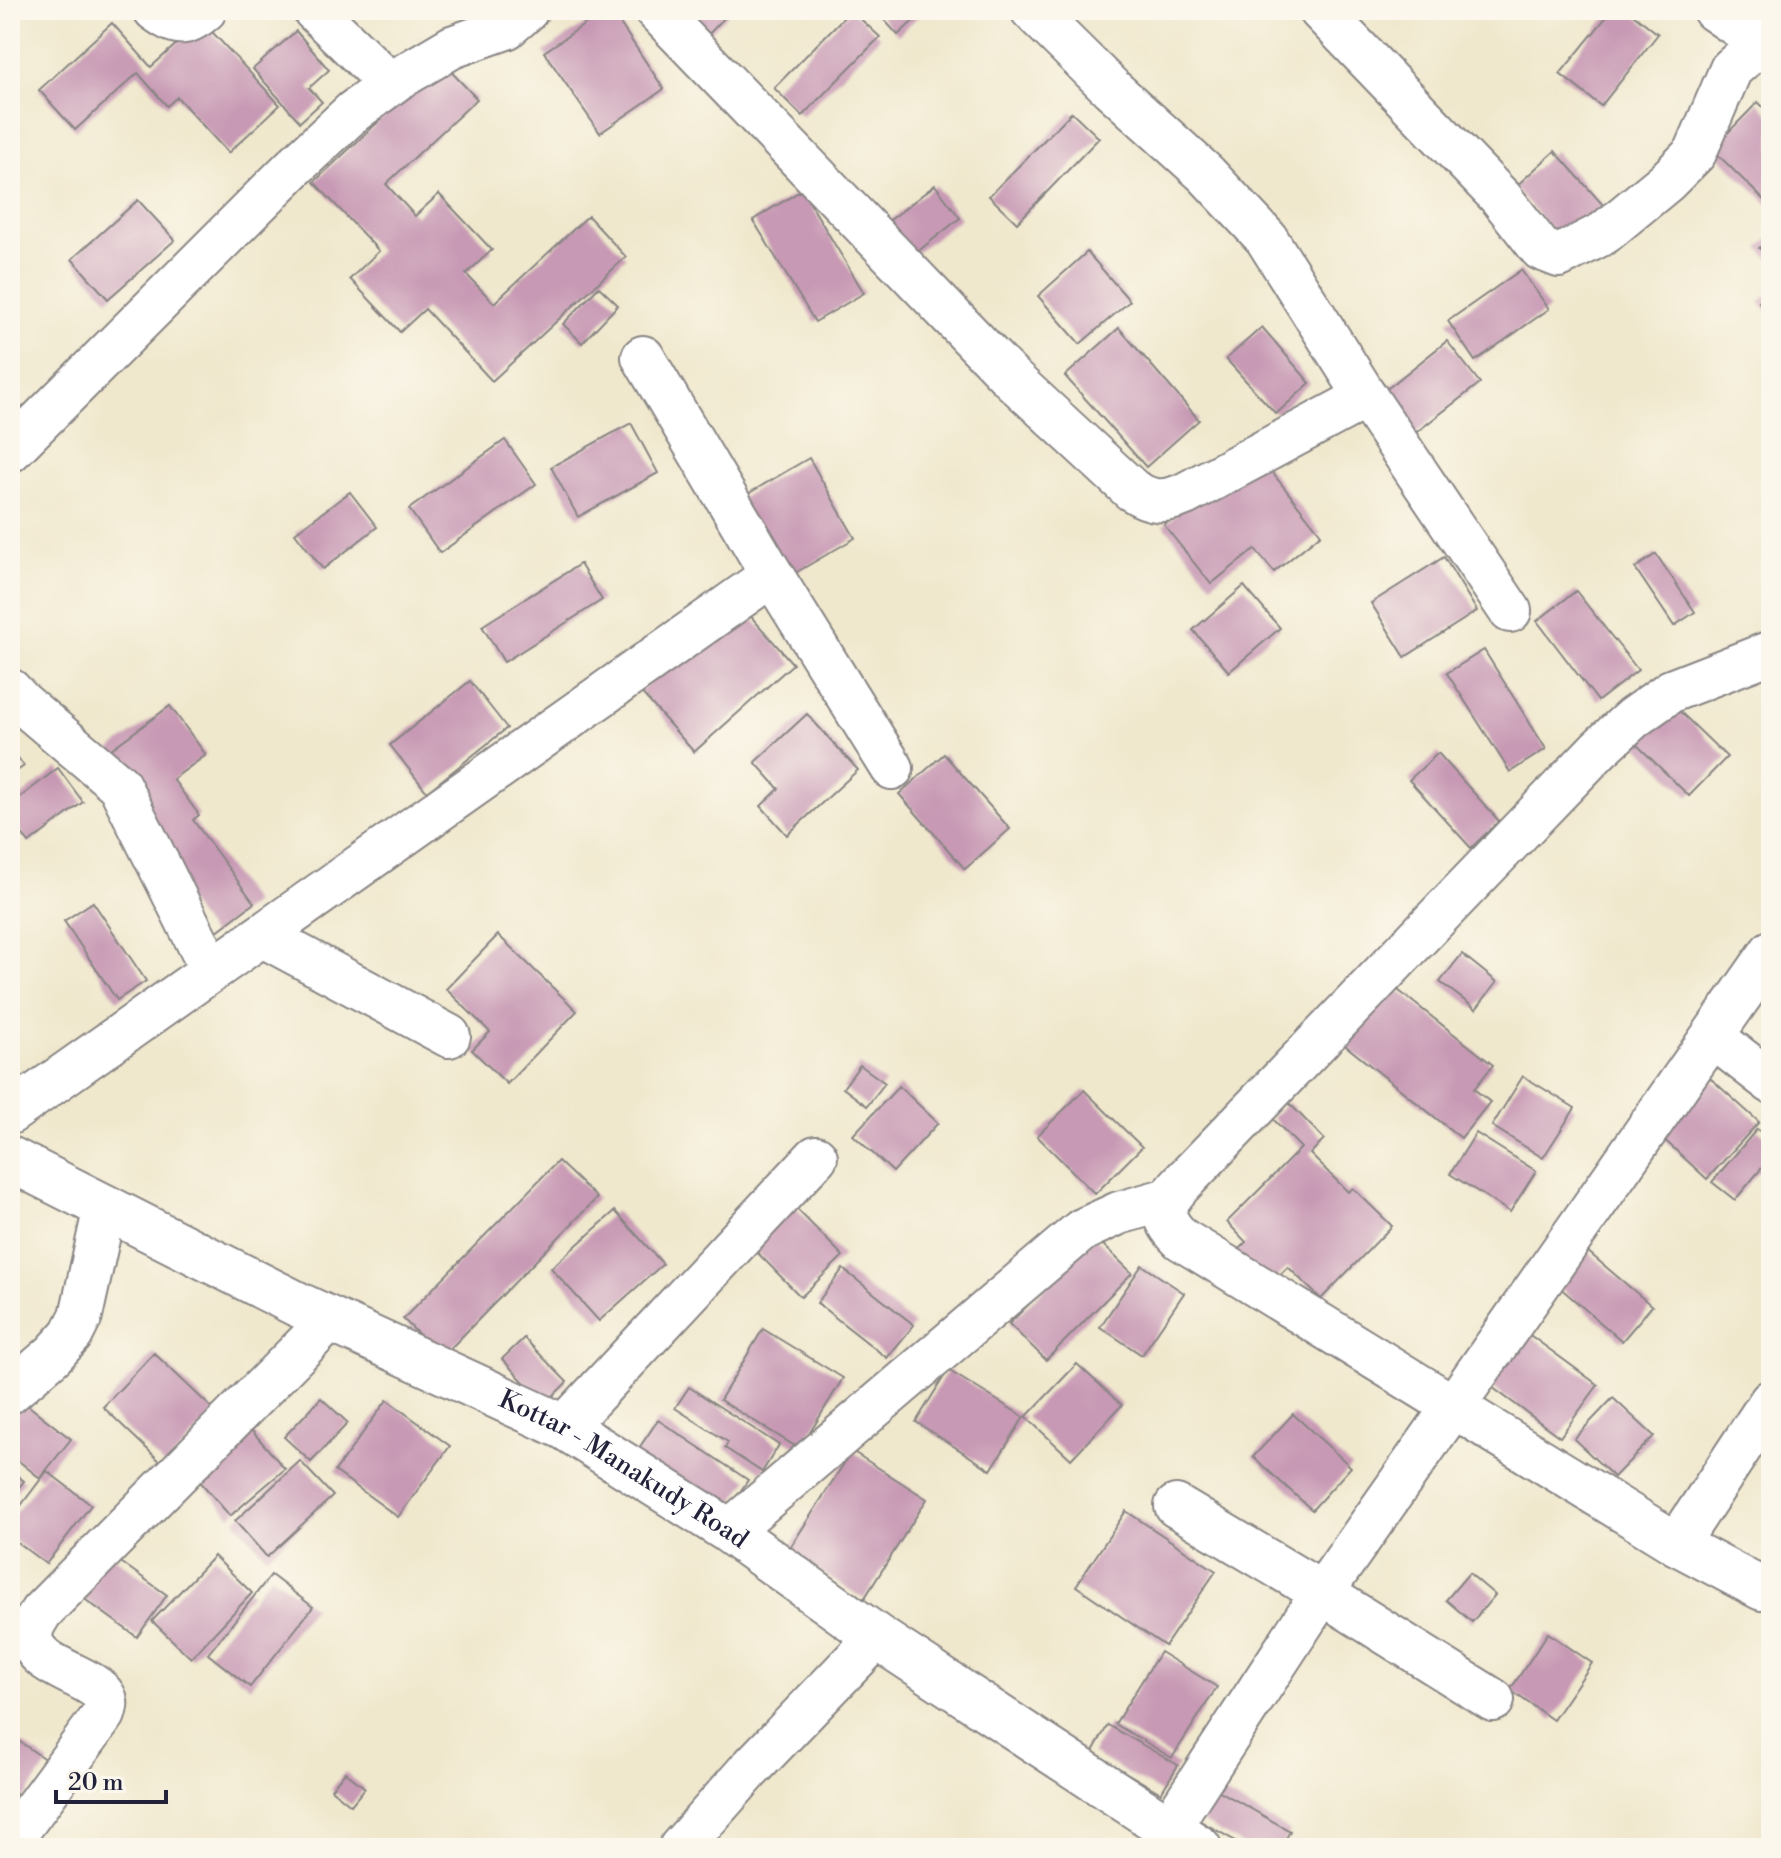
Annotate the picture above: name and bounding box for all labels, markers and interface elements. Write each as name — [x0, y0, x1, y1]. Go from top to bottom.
street label: Kottar - Manakudy Road — [494, 1383, 755, 1556]
scale bar — [56, 1754, 166, 1804]
text: 20 m — [68, 1768, 124, 1798]

